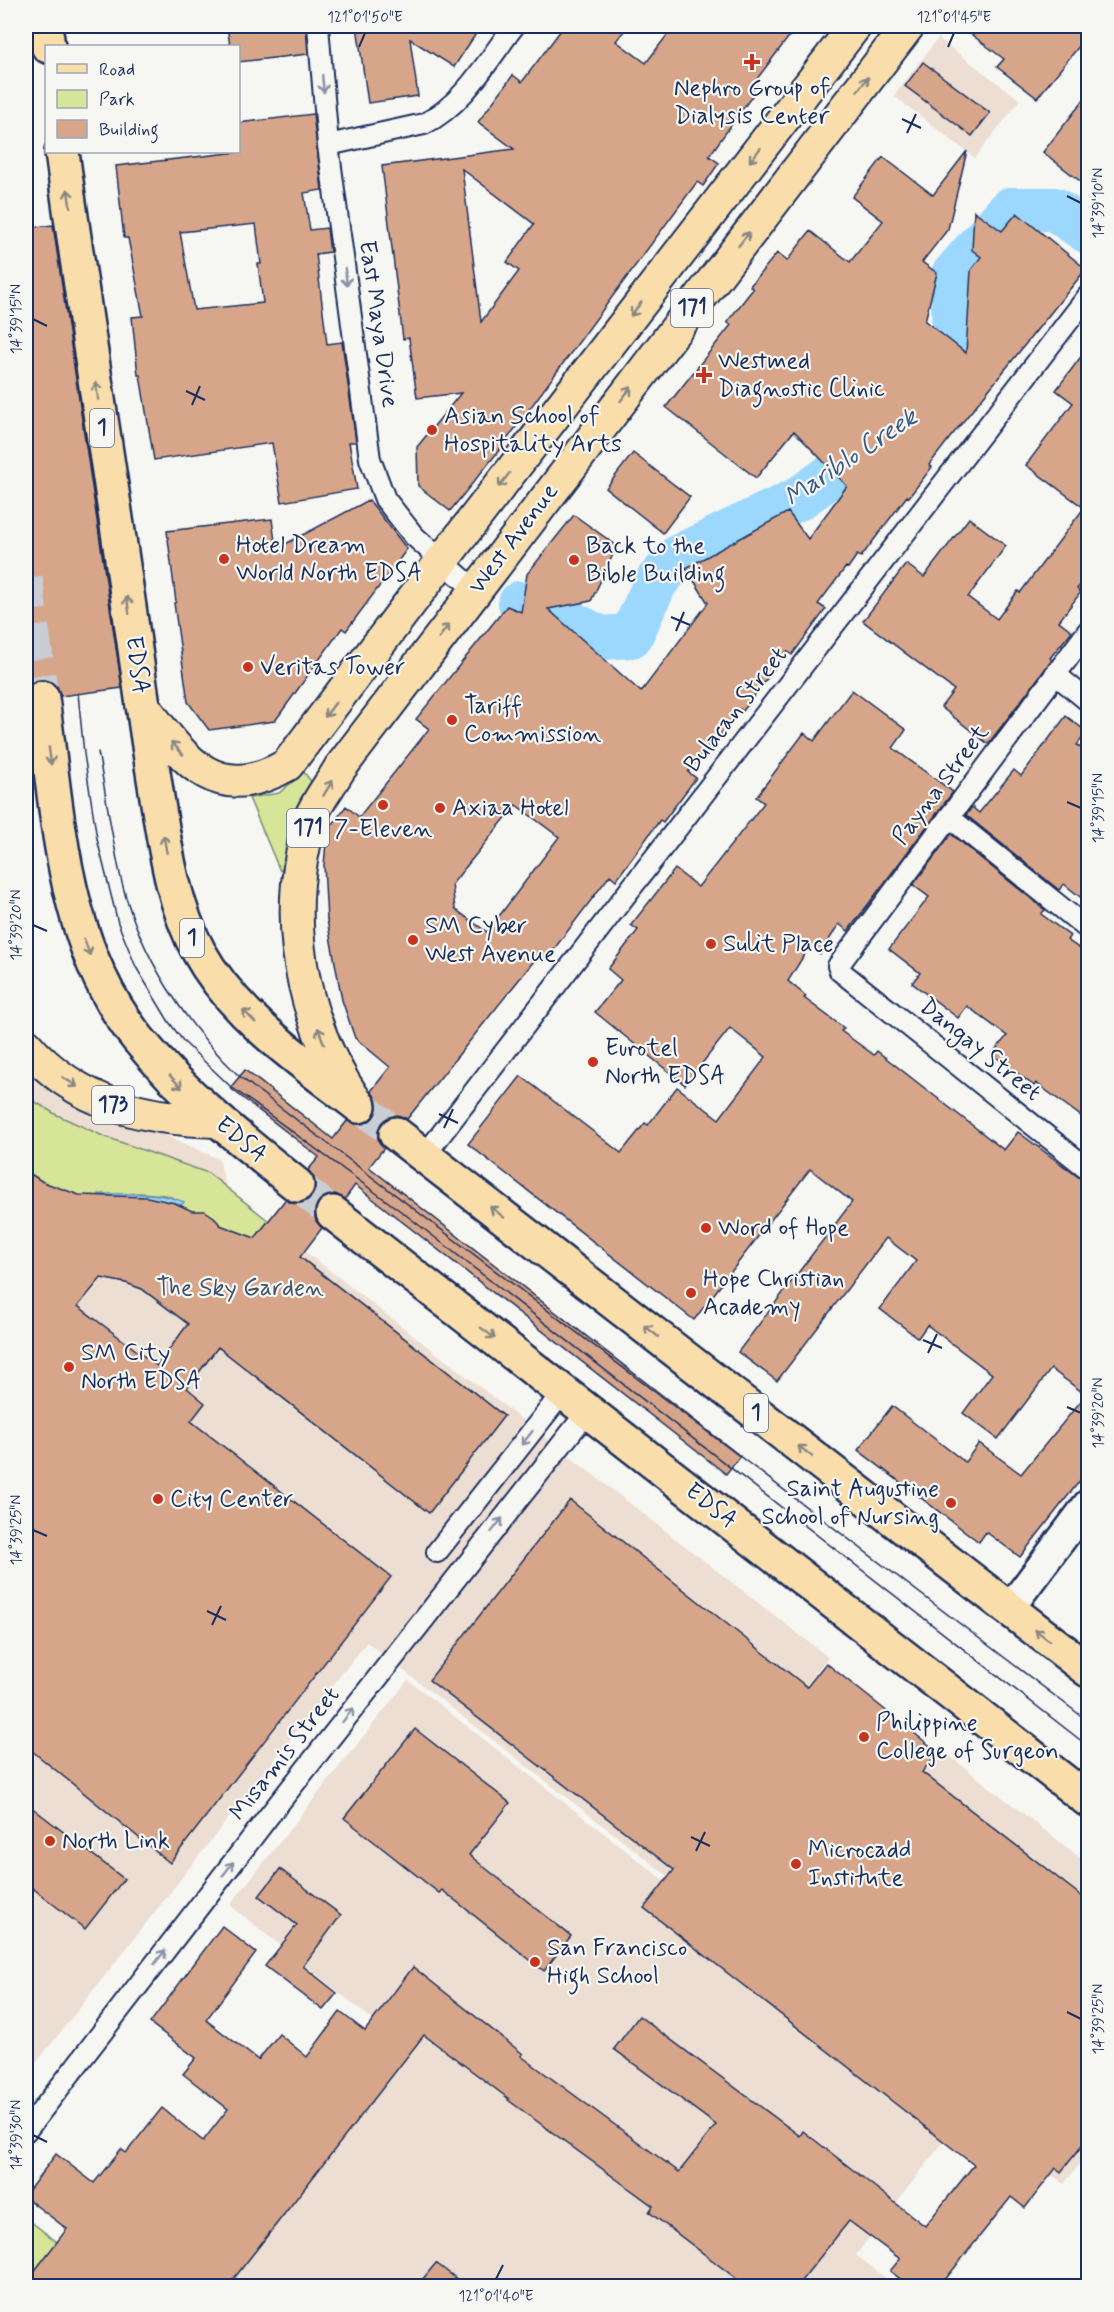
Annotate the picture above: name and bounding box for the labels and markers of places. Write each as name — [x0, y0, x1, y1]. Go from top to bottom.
marker: Nephro Group of Dialysis Center — [743, 53, 761, 71]
place label: Nephro Group of Dialysis Center — [674, 73, 830, 132]
place label: Westmed Diagnostic Clinic — [718, 346, 885, 408]
marker: Westmed Diagnostic Clinic — [695, 366, 713, 384]
place label: Asian School of Hospitality Arts — [444, 401, 622, 460]
marker: Asian School of Hospitality Arts — [425, 423, 439, 437]
place label: Hotel Dream World North EDSA — [236, 530, 422, 589]
place label: Back to the Bible Building — [586, 531, 725, 593]
marker: Hotel Dream World North EDSA — [217, 552, 231, 566]
marker: Back to the Bible Building — [567, 553, 581, 567]
place label: Veritas Tower — [260, 652, 405, 683]
marker: Veritas Tower — [241, 660, 255, 674]
place label: Tariff Commission — [464, 691, 601, 750]
marker: Tariff Commission — [445, 713, 459, 727]
place label: Axiaa Hotel — [452, 793, 569, 824]
marker: 7-Eleven — [376, 798, 390, 812]
marker: Axiaa Hotel — [433, 801, 447, 815]
place label: 7-Eleven — [334, 814, 433, 845]
place label: SM Cyber West Avenue — [425, 911, 556, 970]
place label: Sulit Place — [723, 929, 834, 960]
marker: SM Cyber West Avenue — [406, 933, 420, 947]
marker: Sulit Place — [704, 937, 718, 951]
place label: Eurotel North EDSA — [605, 1033, 725, 1092]
marker: Eurotel North EDSA — [586, 1055, 600, 1069]
place label: Word of Hope — [718, 1213, 849, 1244]
marker: Word of Hope — [699, 1221, 713, 1235]
place label: Hope Christian Academy — [703, 1264, 844, 1323]
marker: Hope Christian Academy — [684, 1286, 698, 1300]
place label: SM City North EDSA — [81, 1338, 201, 1397]
marker: SM City North EDSA — [62, 1360, 76, 1374]
place label: Saint Augustine School of Nursing — [762, 1474, 939, 1533]
place label: City Center — [170, 1484, 293, 1515]
marker: City Center — [151, 1492, 165, 1506]
marker: Saint Augustine School of Nursing — [944, 1496, 958, 1510]
place label: Philippine College of Surgeon — [876, 1708, 1059, 1767]
marker: Philippine College of Surgeon — [857, 1730, 871, 1744]
place label: North Link — [62, 1826, 170, 1857]
marker: North Link — [43, 1834, 57, 1848]
place label: Microcadd Institute — [808, 1835, 911, 1894]
marker: Microcadd Institute — [789, 1857, 803, 1871]
place label: San Francisco High School — [547, 1933, 687, 1995]
marker: San Francisco High School — [528, 1955, 542, 1969]

